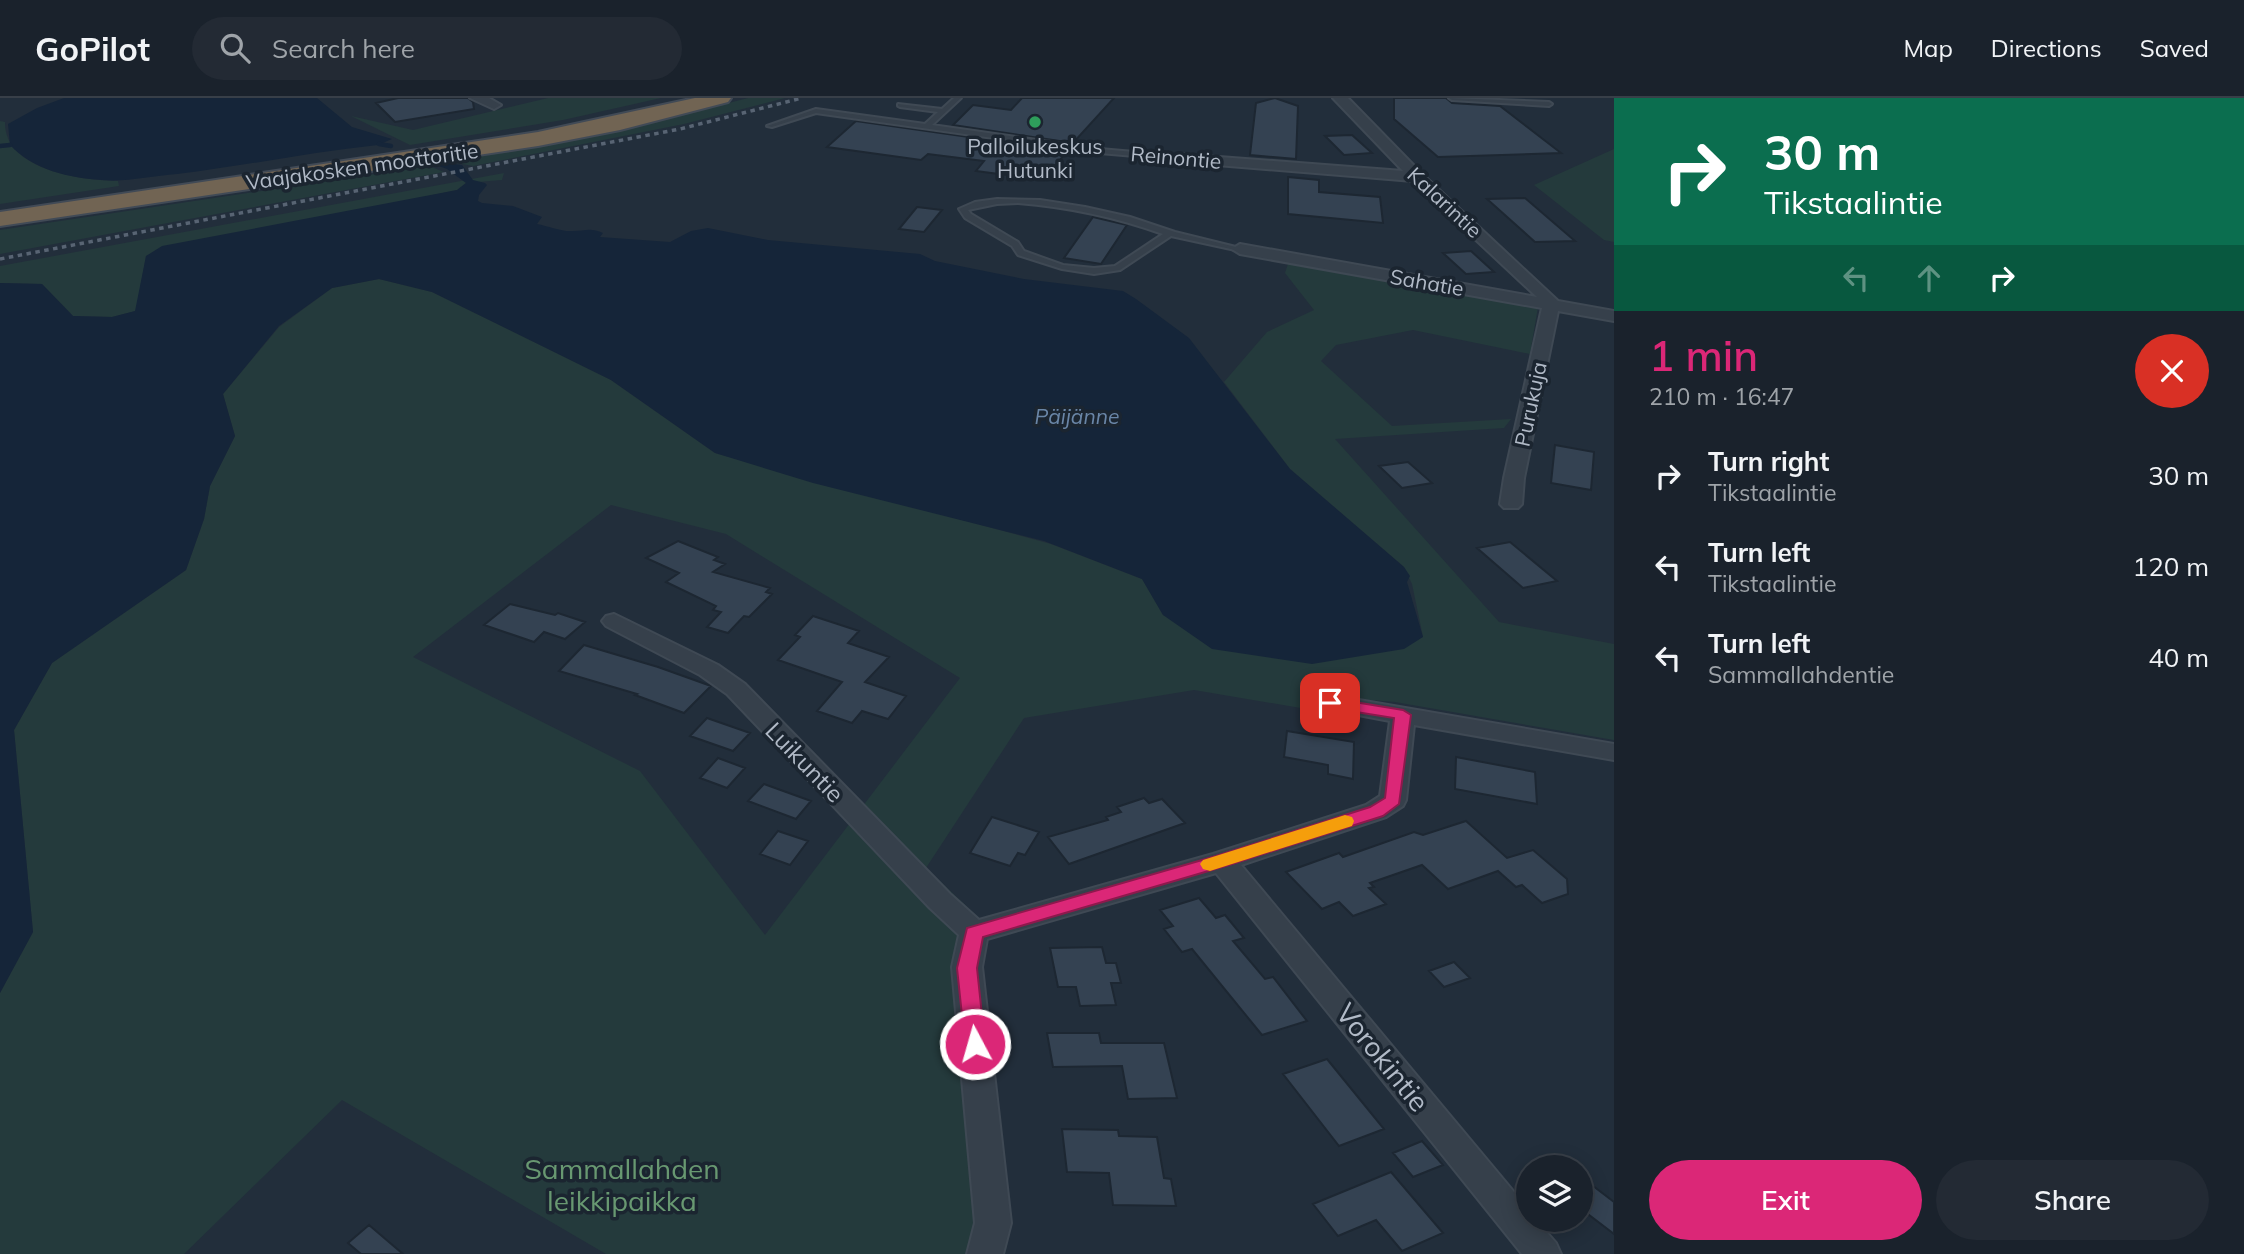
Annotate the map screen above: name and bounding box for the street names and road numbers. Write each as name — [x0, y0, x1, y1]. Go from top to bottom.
street label: Vaajakosken moottoritie — [244, 137, 480, 195]
street label: Reinontie — [1129, 140, 1223, 174]
street label: Kalarintie — [1402, 161, 1488, 243]
street label: Sahatie — [1388, 263, 1466, 301]
street label: Purukuja — [1508, 359, 1552, 449]
street label: Luikuntie — [760, 716, 850, 808]
street label: Vorokintie — [1329, 996, 1437, 1118]

